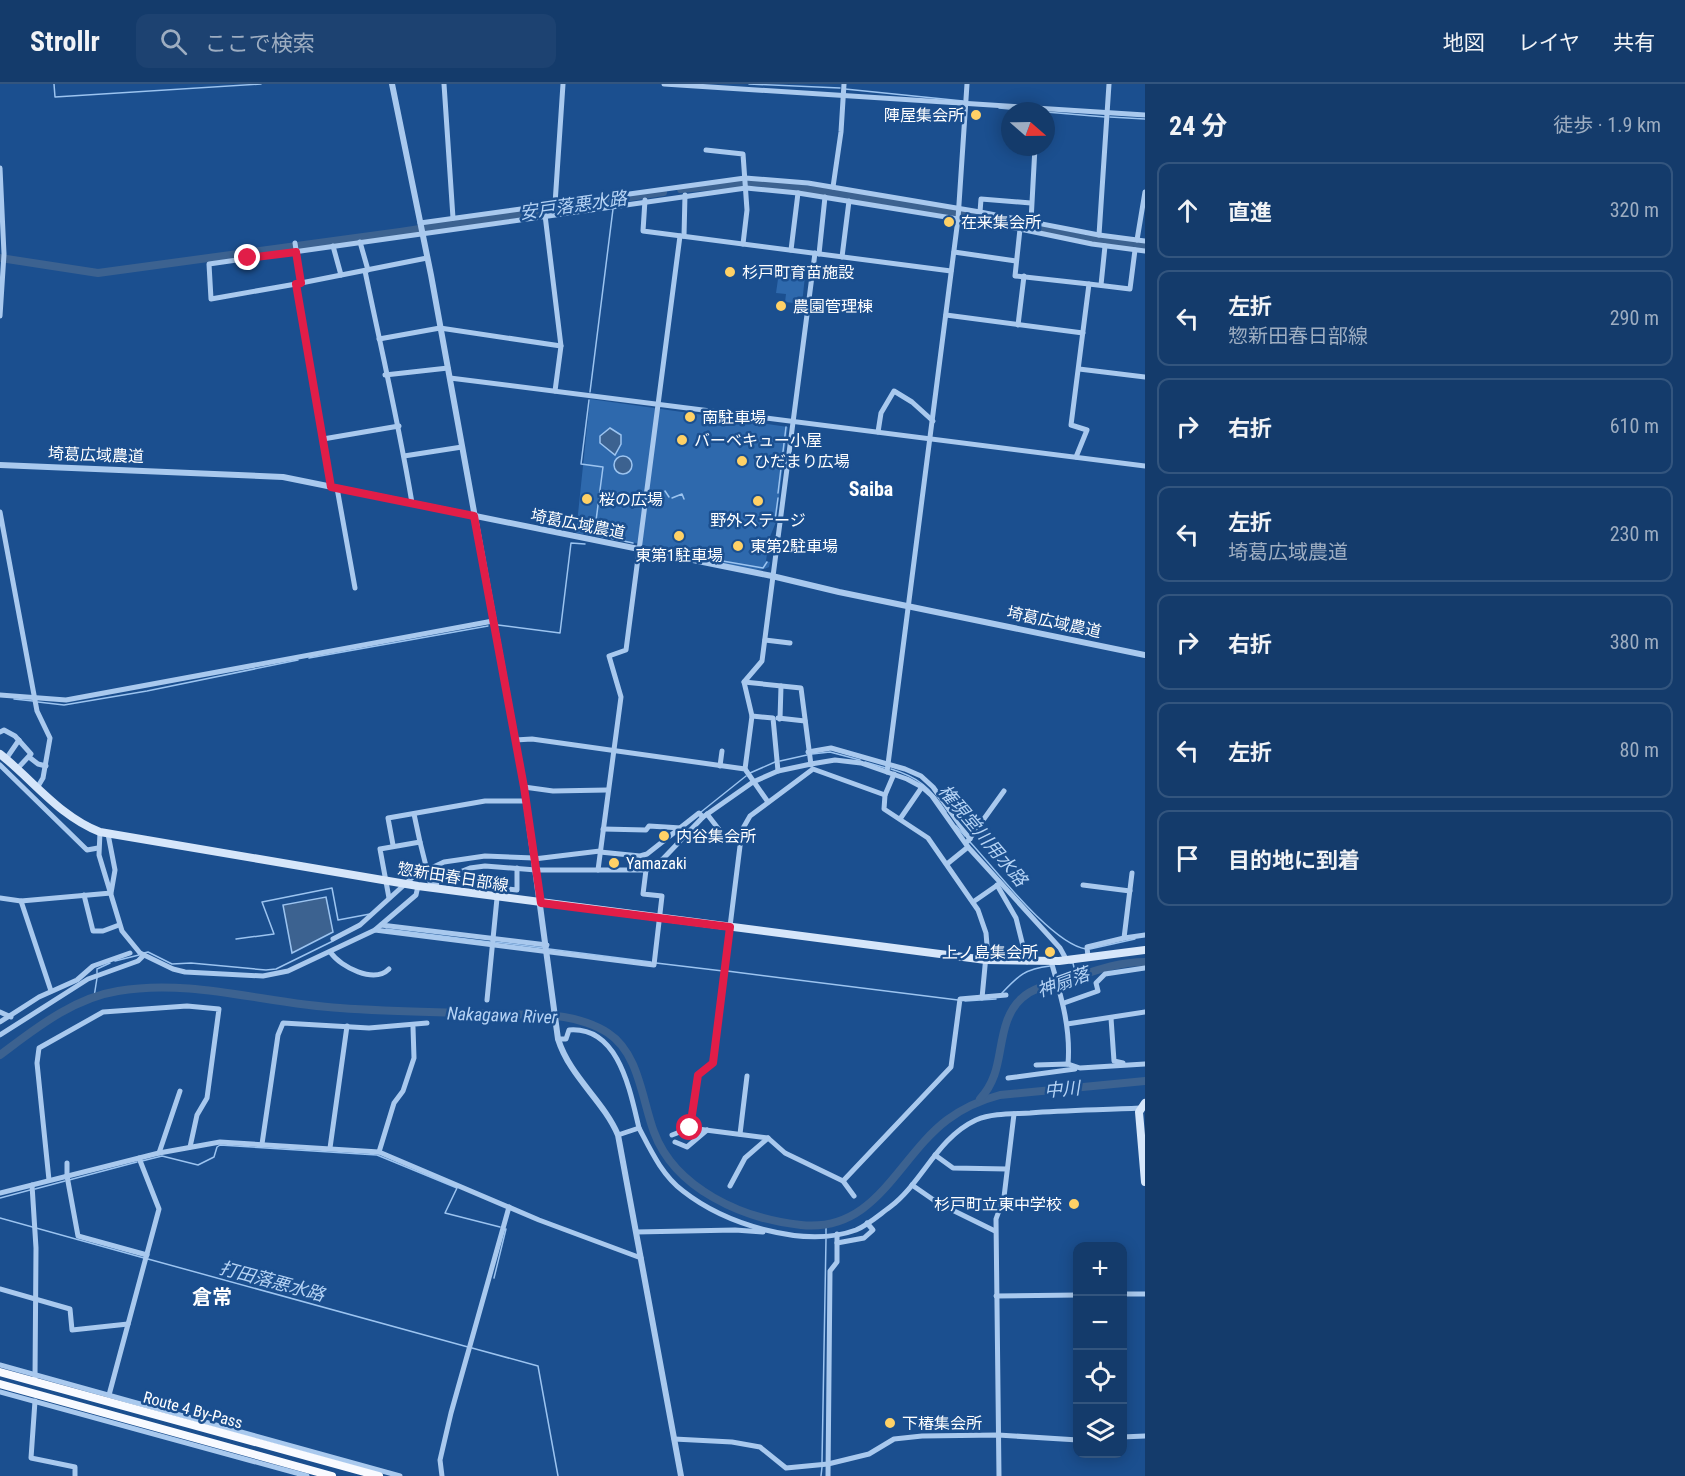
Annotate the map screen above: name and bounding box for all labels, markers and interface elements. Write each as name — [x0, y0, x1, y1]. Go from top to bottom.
search box — [136, 14, 556, 68]
text: Strollr — [30, 25, 100, 58]
icon: search — [157, 25, 190, 58]
text: ここで検索 — [205, 31, 315, 56]
text: 地図 — [1443, 31, 1485, 55]
text: レイヤ — [1518, 31, 1580, 55]
text: 共有 — [1613, 31, 1655, 55]
north arrow — [1001, 102, 1055, 156]
place label: 陣屋集会所 — [884, 106, 964, 125]
marker: 陣屋集会所 — [969, 108, 983, 122]
text: 24 分 — [1169, 111, 1227, 141]
text: 徒歩 · 1.9 km — [1553, 113, 1661, 137]
water label: 安戸落悪水路 — [518, 187, 630, 223]
icon: ahead — [1171, 194, 1204, 227]
text: 320 m — [1610, 198, 1659, 222]
text: 直進 — [1228, 200, 1272, 225]
place label: 在来集会所 — [961, 213, 1041, 232]
marker: 在来集会所 — [942, 215, 956, 229]
route end — [234, 244, 260, 270]
place label: 杉戸町育苗施設 — [742, 263, 854, 282]
marker: 杉戸町育苗施設 — [723, 265, 737, 279]
text: 左折 — [1228, 294, 1272, 319]
place label: 農園管理棟 — [793, 297, 873, 316]
marker: 農園管理棟 — [774, 299, 788, 313]
icon: left — [1171, 302, 1204, 335]
text: 290 m — [1610, 306, 1659, 330]
text: 惣新田春日部線 — [1228, 324, 1368, 348]
place label: 南駐車場 — [702, 408, 766, 427]
marker: 南駐車場 — [683, 410, 697, 424]
icon: right — [1171, 410, 1204, 443]
text: 610 m — [1610, 414, 1659, 438]
text: 右折 — [1228, 416, 1272, 441]
place label: バーベキュー小屋 — [694, 431, 822, 450]
marker: バーベキュー小屋 — [675, 433, 689, 447]
street label: 埼葛広域農道 — [48, 444, 144, 466]
place label: ひだまり広場 — [754, 452, 850, 471]
marker: ひだまり広場 — [735, 454, 749, 468]
district label: Saiba — [849, 477, 893, 501]
place label: 桜の広場 — [599, 490, 663, 509]
marker: 桜の広場 — [580, 492, 594, 506]
marker: 野外ステージ — [751, 494, 765, 508]
street label: 埼葛広域農道 — [529, 506, 627, 542]
text: 左折 — [1228, 510, 1272, 535]
place label: 野外ステージ — [710, 511, 806, 530]
icon: left — [1171, 518, 1204, 551]
text: 230 m — [1610, 522, 1659, 546]
marker: 東第1駐車場 — [672, 529, 686, 543]
place label: 東第2駐車場 — [750, 537, 838, 556]
marker: 東第2駐車場 — [731, 539, 745, 553]
text: 埼葛広域農道 — [1228, 540, 1348, 564]
place label: 東第1駐車場 — [635, 546, 723, 565]
street label: 埼葛広域農道 — [1005, 603, 1103, 641]
icon: right — [1171, 626, 1204, 659]
text: 380 m — [1610, 630, 1659, 654]
text: 右折 — [1228, 632, 1272, 657]
icon: left — [1171, 734, 1204, 767]
text: 80 m — [1620, 738, 1659, 762]
text: 左折 — [1228, 740, 1272, 765]
water label: 権現堂川用水路 — [934, 780, 1033, 892]
place label: 内谷集会所 — [676, 827, 756, 846]
marker: 内谷集会所 — [657, 829, 671, 843]
icon: arrive — [1171, 842, 1204, 875]
text: 目的地に到着 — [1228, 848, 1360, 873]
place label: Yamazaki — [626, 854, 687, 873]
marker: Yamazaki — [607, 856, 621, 870]
street label: 惣新田春日部線 — [396, 859, 510, 895]
place label: 上ノ島集会所 — [942, 943, 1038, 962]
marker: 上ノ島集会所 — [1043, 945, 1057, 959]
water label: 神扇落 — [1034, 962, 1095, 1001]
water label: Nakagawa River — [446, 1003, 558, 1027]
water label: 中川 — [1043, 1077, 1083, 1101]
route start — [676, 1114, 702, 1140]
place label: 杉戸町立東中学校 — [934, 1195, 1062, 1214]
marker: 杉戸町立東中学校 — [1067, 1197, 1081, 1211]
map controls — [1073, 1242, 1127, 1458]
button: + — [1073, 1242, 1127, 1296]
water label: 打田落悪水路 — [217, 1257, 329, 1306]
district label: 倉常 — [192, 1285, 232, 1309]
button: − — [1073, 1296, 1127, 1350]
button: locate — [1073, 1350, 1127, 1404]
street label: Route 4 By-Pass — [141, 1388, 245, 1432]
button: layers — [1073, 1404, 1127, 1458]
place label: 下椿集会所 — [902, 1414, 982, 1433]
marker: 下椿集会所 — [883, 1416, 897, 1430]

